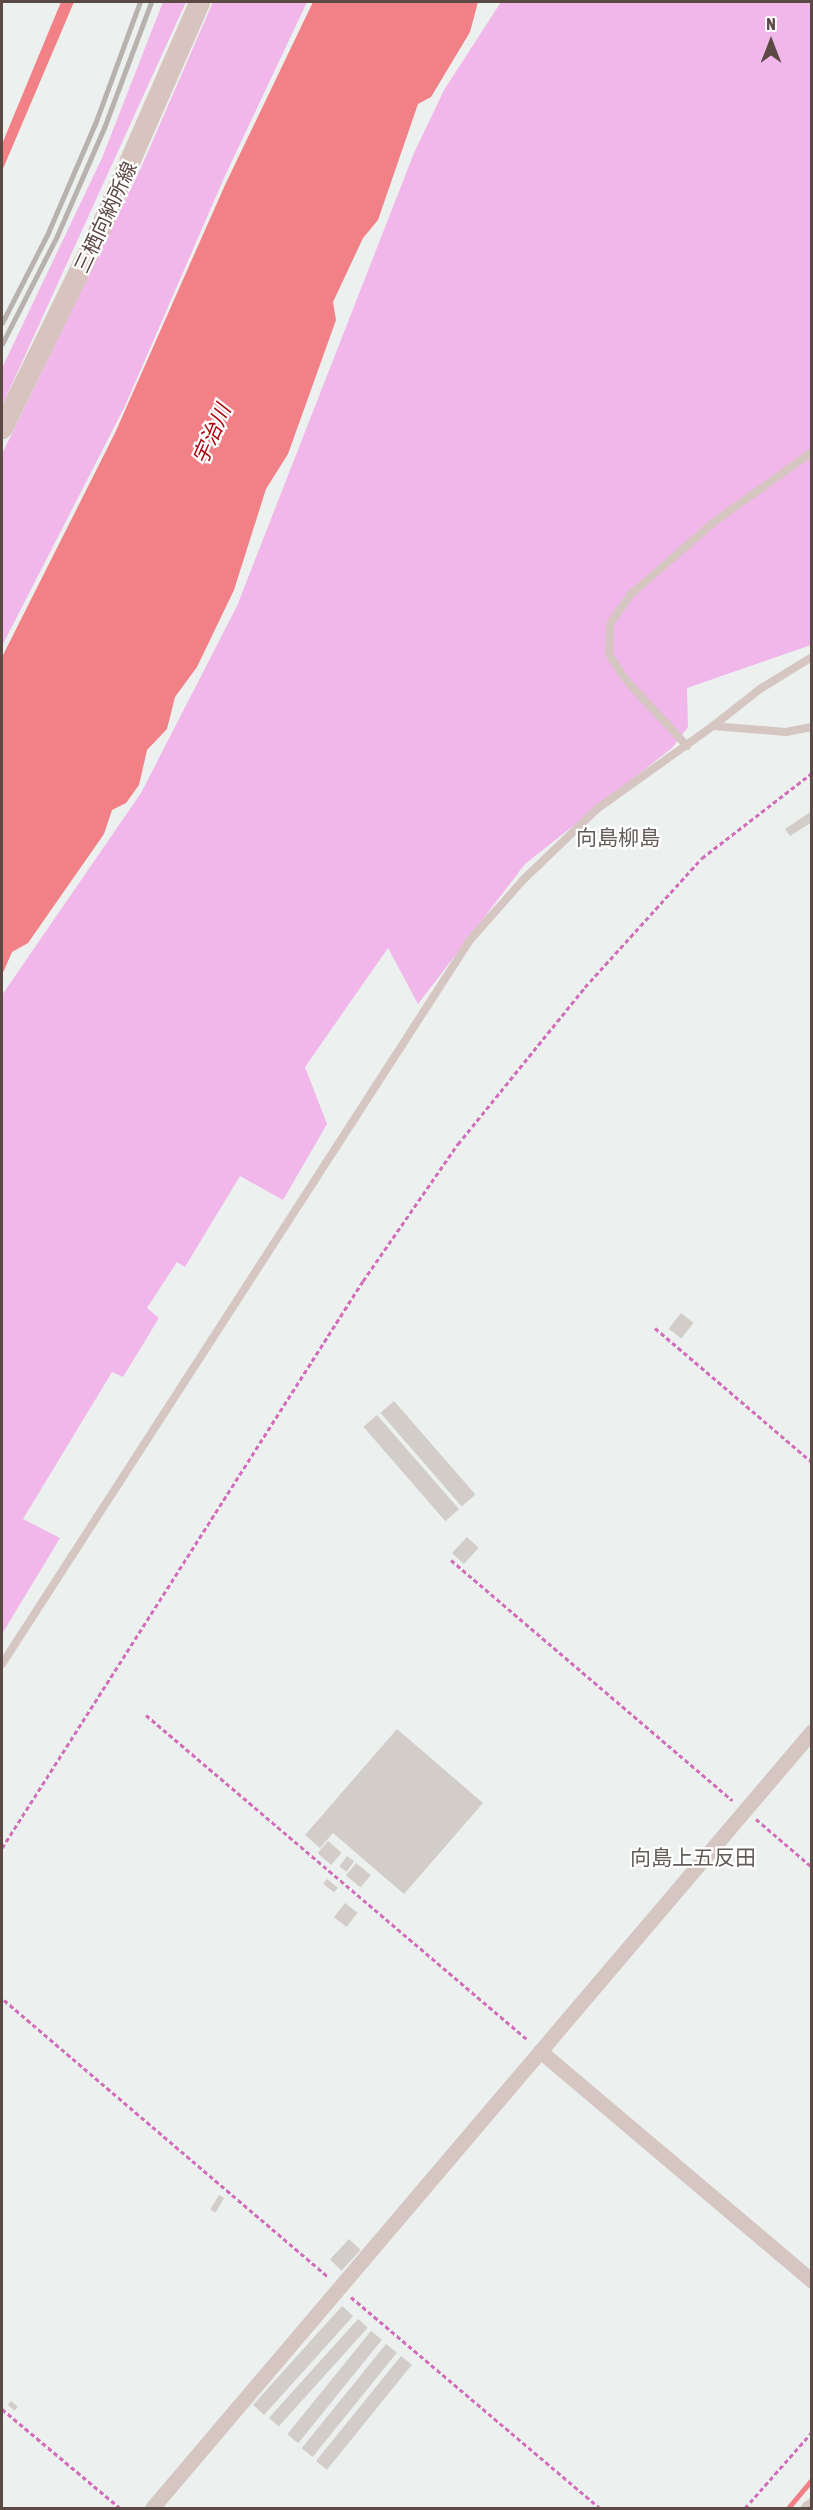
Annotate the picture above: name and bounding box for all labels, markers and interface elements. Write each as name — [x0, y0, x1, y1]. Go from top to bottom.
north arrow — [741, 12, 801, 72]
text: N — [766, 15, 776, 33]
street label: 三栖向納所線 — [69, 158, 141, 276]
water label: 宇治川 — [187, 400, 235, 468]
district label: 向島柳島 — [576, 824, 660, 850]
district label: 向島上五反田 — [630, 1844, 756, 1870]

